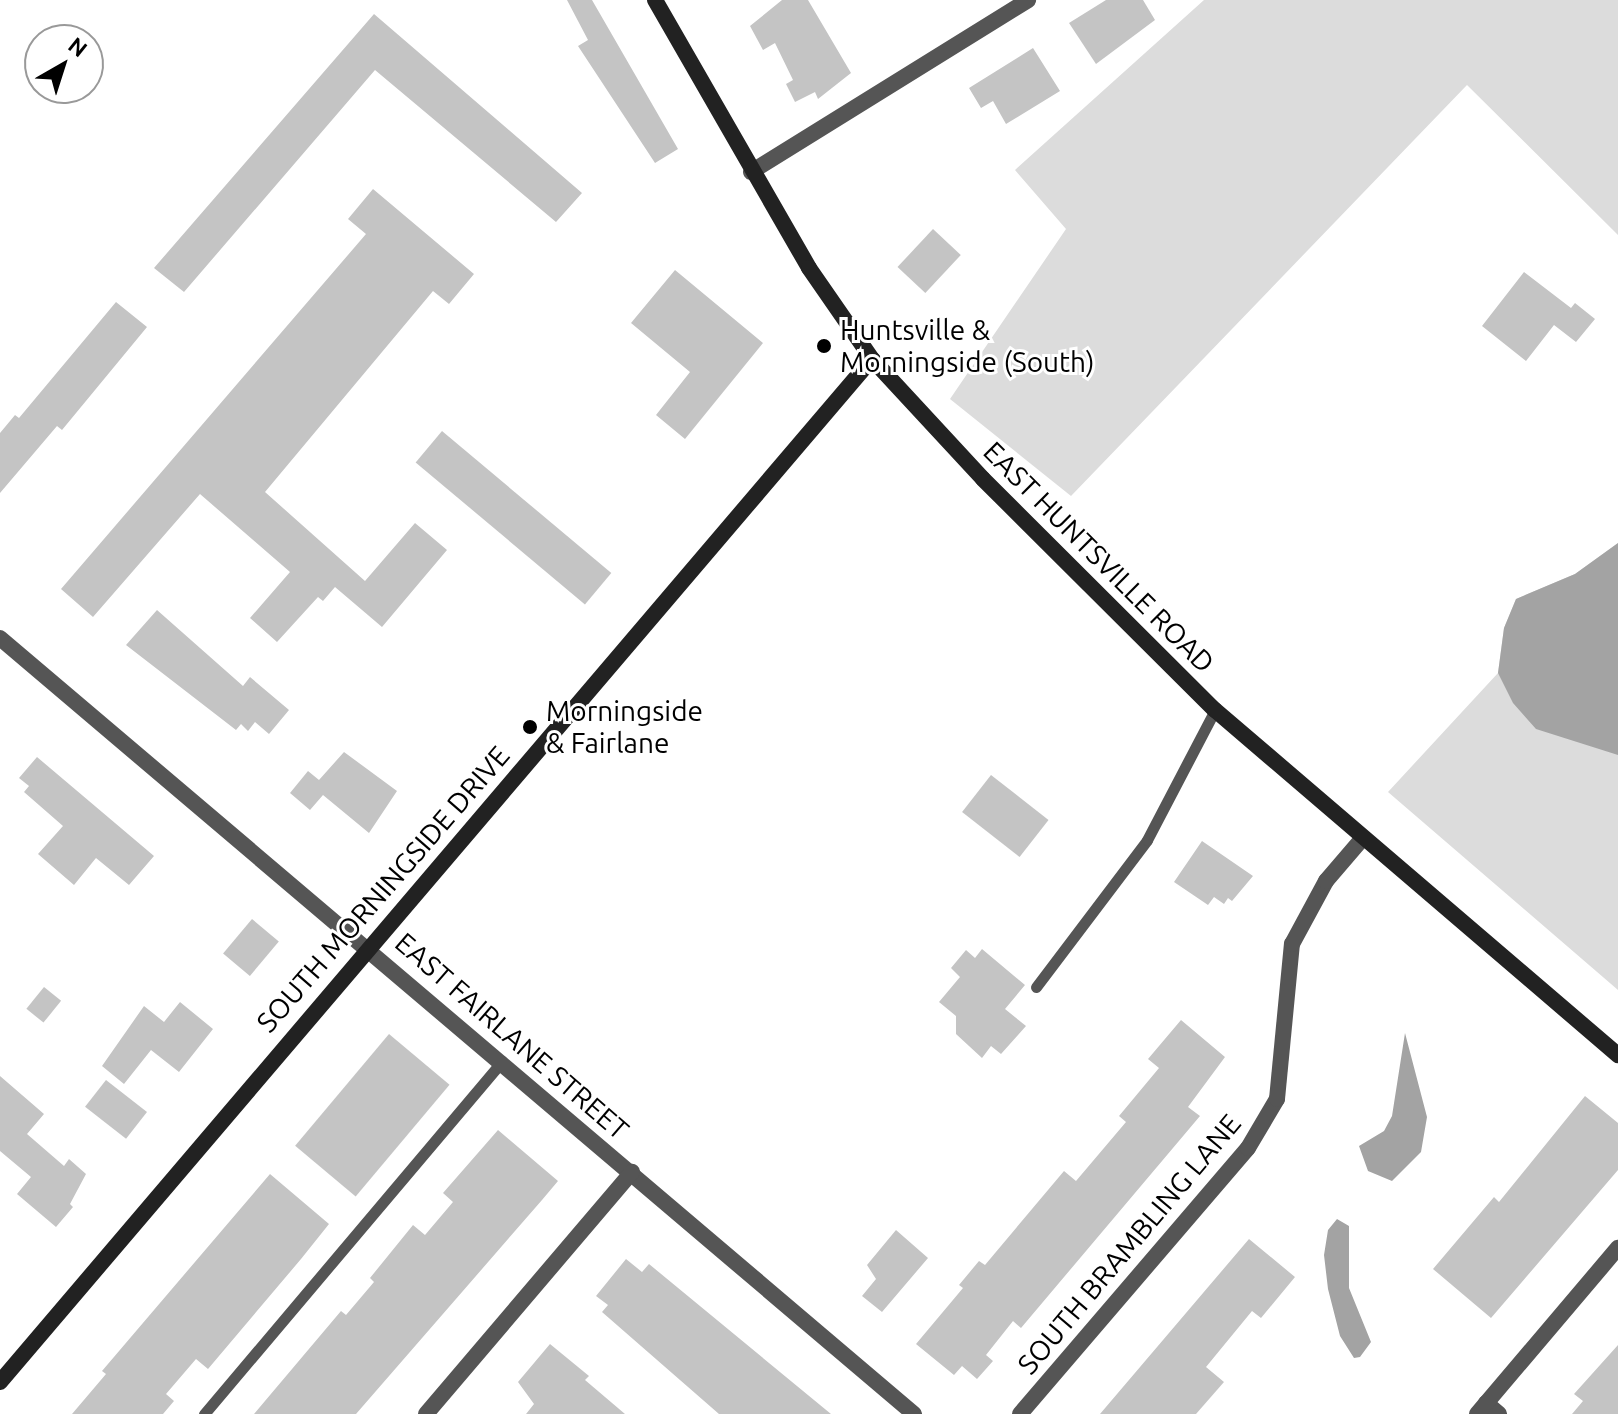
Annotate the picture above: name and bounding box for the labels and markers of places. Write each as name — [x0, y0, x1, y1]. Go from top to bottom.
place label: Huntsville & Morningside (South) — [840, 313, 1095, 379]
marker: Huntsville & Morningside (South) — [815, 337, 833, 355]
place label: Morningside & Fairlane — [546, 694, 703, 760]
marker: Morningside & Fairlane — [521, 718, 539, 736]

